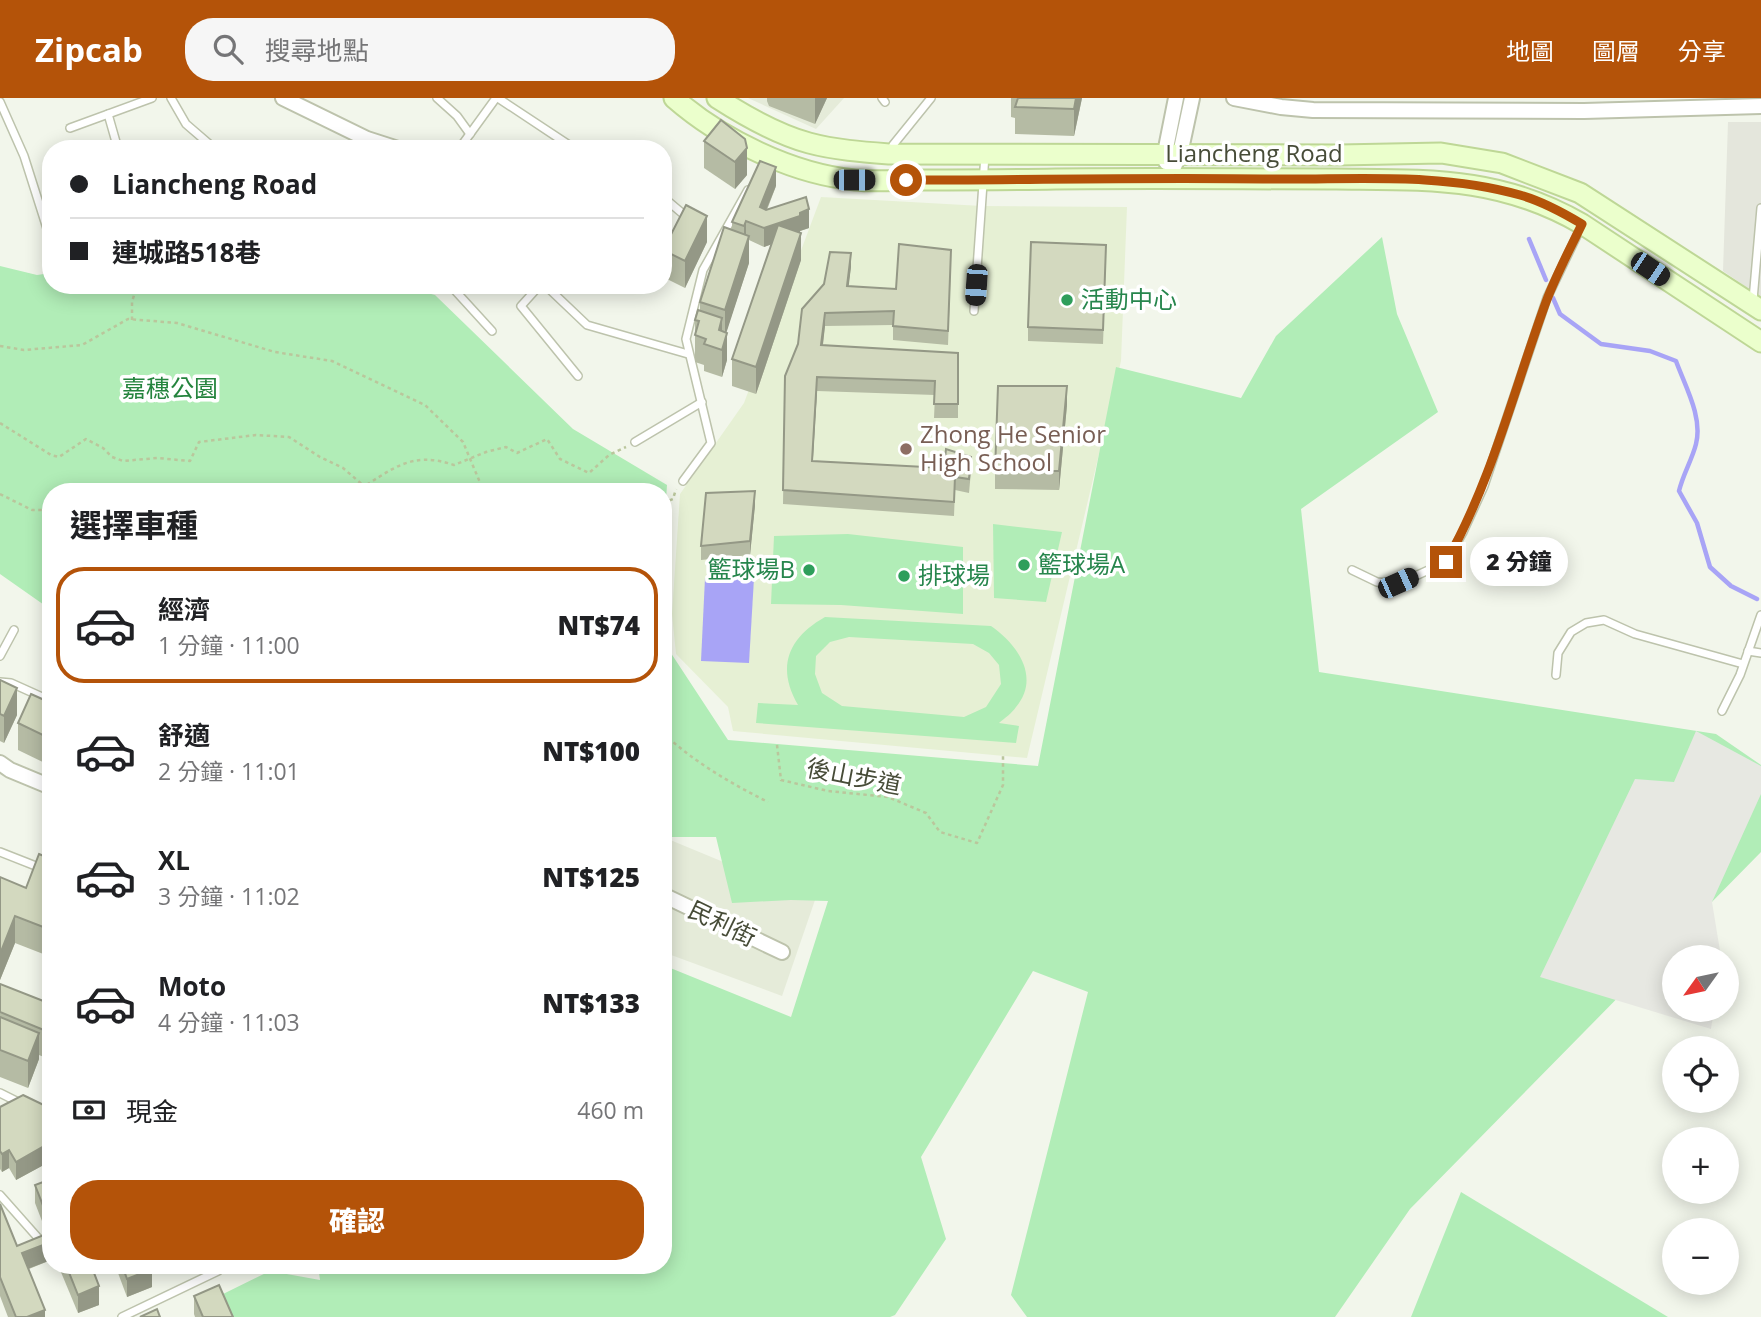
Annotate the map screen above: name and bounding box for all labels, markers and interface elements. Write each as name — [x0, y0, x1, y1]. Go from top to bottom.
search box — [185, 18, 675, 81]
text: Zipcab — [35, 27, 143, 72]
icon: search — [209, 30, 247, 68]
text: 搜尋地點 — [265, 32, 369, 68]
text: 地圖 — [1506, 34, 1554, 67]
text: 圖層 — [1592, 34, 1640, 67]
text: 分享 — [1678, 34, 1726, 67]
street label: Liancheng Road — [1165, 136, 1343, 169]
route start — [890, 164, 922, 196]
text: Liancheng Road — [112, 166, 317, 202]
car — [834, 170, 876, 191]
text: 連城路518巷 — [112, 234, 261, 270]
car — [1627, 249, 1674, 289]
car — [965, 263, 988, 307]
place label: 活動中心 — [1081, 282, 1177, 315]
marker: 活動中心 — [1059, 292, 1075, 308]
park label: 嘉穗公園 — [122, 371, 218, 404]
place label: Zhong He Senior High School — [920, 417, 1106, 478]
marker: Zhong He Senior High School — [898, 441, 914, 457]
text: 選擇車種 — [70, 503, 198, 546]
callout: 2 分鐘 — [1470, 538, 1568, 587]
text: 2 分鐘 — [1486, 545, 1552, 577]
route end — [1430, 546, 1462, 578]
place label: 籃球場A — [1038, 547, 1126, 580]
place label: 籃球場B — [707, 552, 795, 585]
marker: 籃球場A — [1016, 557, 1032, 573]
place label: 排球場 — [918, 558, 990, 591]
marker: 籃球場B — [801, 562, 817, 578]
car — [1375, 565, 1422, 601]
marker: 排球場 — [896, 568, 912, 584]
text: 經濟 — [158, 591, 210, 627]
icon: car — [74, 594, 137, 657]
text: NT$74 — [557, 607, 640, 643]
text: 1 分鐘 · 11:00 — [158, 629, 300, 661]
text: 舒適 — [158, 717, 210, 753]
icon: car — [74, 720, 137, 783]
text: NT$100 — [542, 733, 640, 769]
street label: 後山步道 — [804, 750, 905, 801]
text: 2 分鐘 · 11:01 — [158, 755, 300, 787]
text: XL — [158, 842, 190, 878]
icon: car — [74, 846, 137, 909]
text: NT$125 — [542, 859, 640, 895]
text: 3 分鐘 · 11:02 — [158, 880, 300, 912]
street label: 民利街 — [683, 892, 762, 953]
north arrow — [1662, 945, 1740, 1022]
map controls — [1662, 945, 1739, 1295]
text: Moto — [158, 968, 226, 1004]
icon: car — [74, 972, 137, 1035]
text: NT$133 — [542, 985, 640, 1021]
text: 4 分鐘 · 11:03 — [158, 1006, 300, 1038]
button: locate — [1662, 1036, 1739, 1113]
icon: cash — [70, 1091, 108, 1129]
text: 現金 — [126, 1093, 178, 1129]
text: 460 m — [577, 1094, 644, 1126]
button: + — [1662, 1127, 1739, 1204]
button: 確認 — [70, 1180, 644, 1260]
button: − — [1662, 1218, 1739, 1295]

